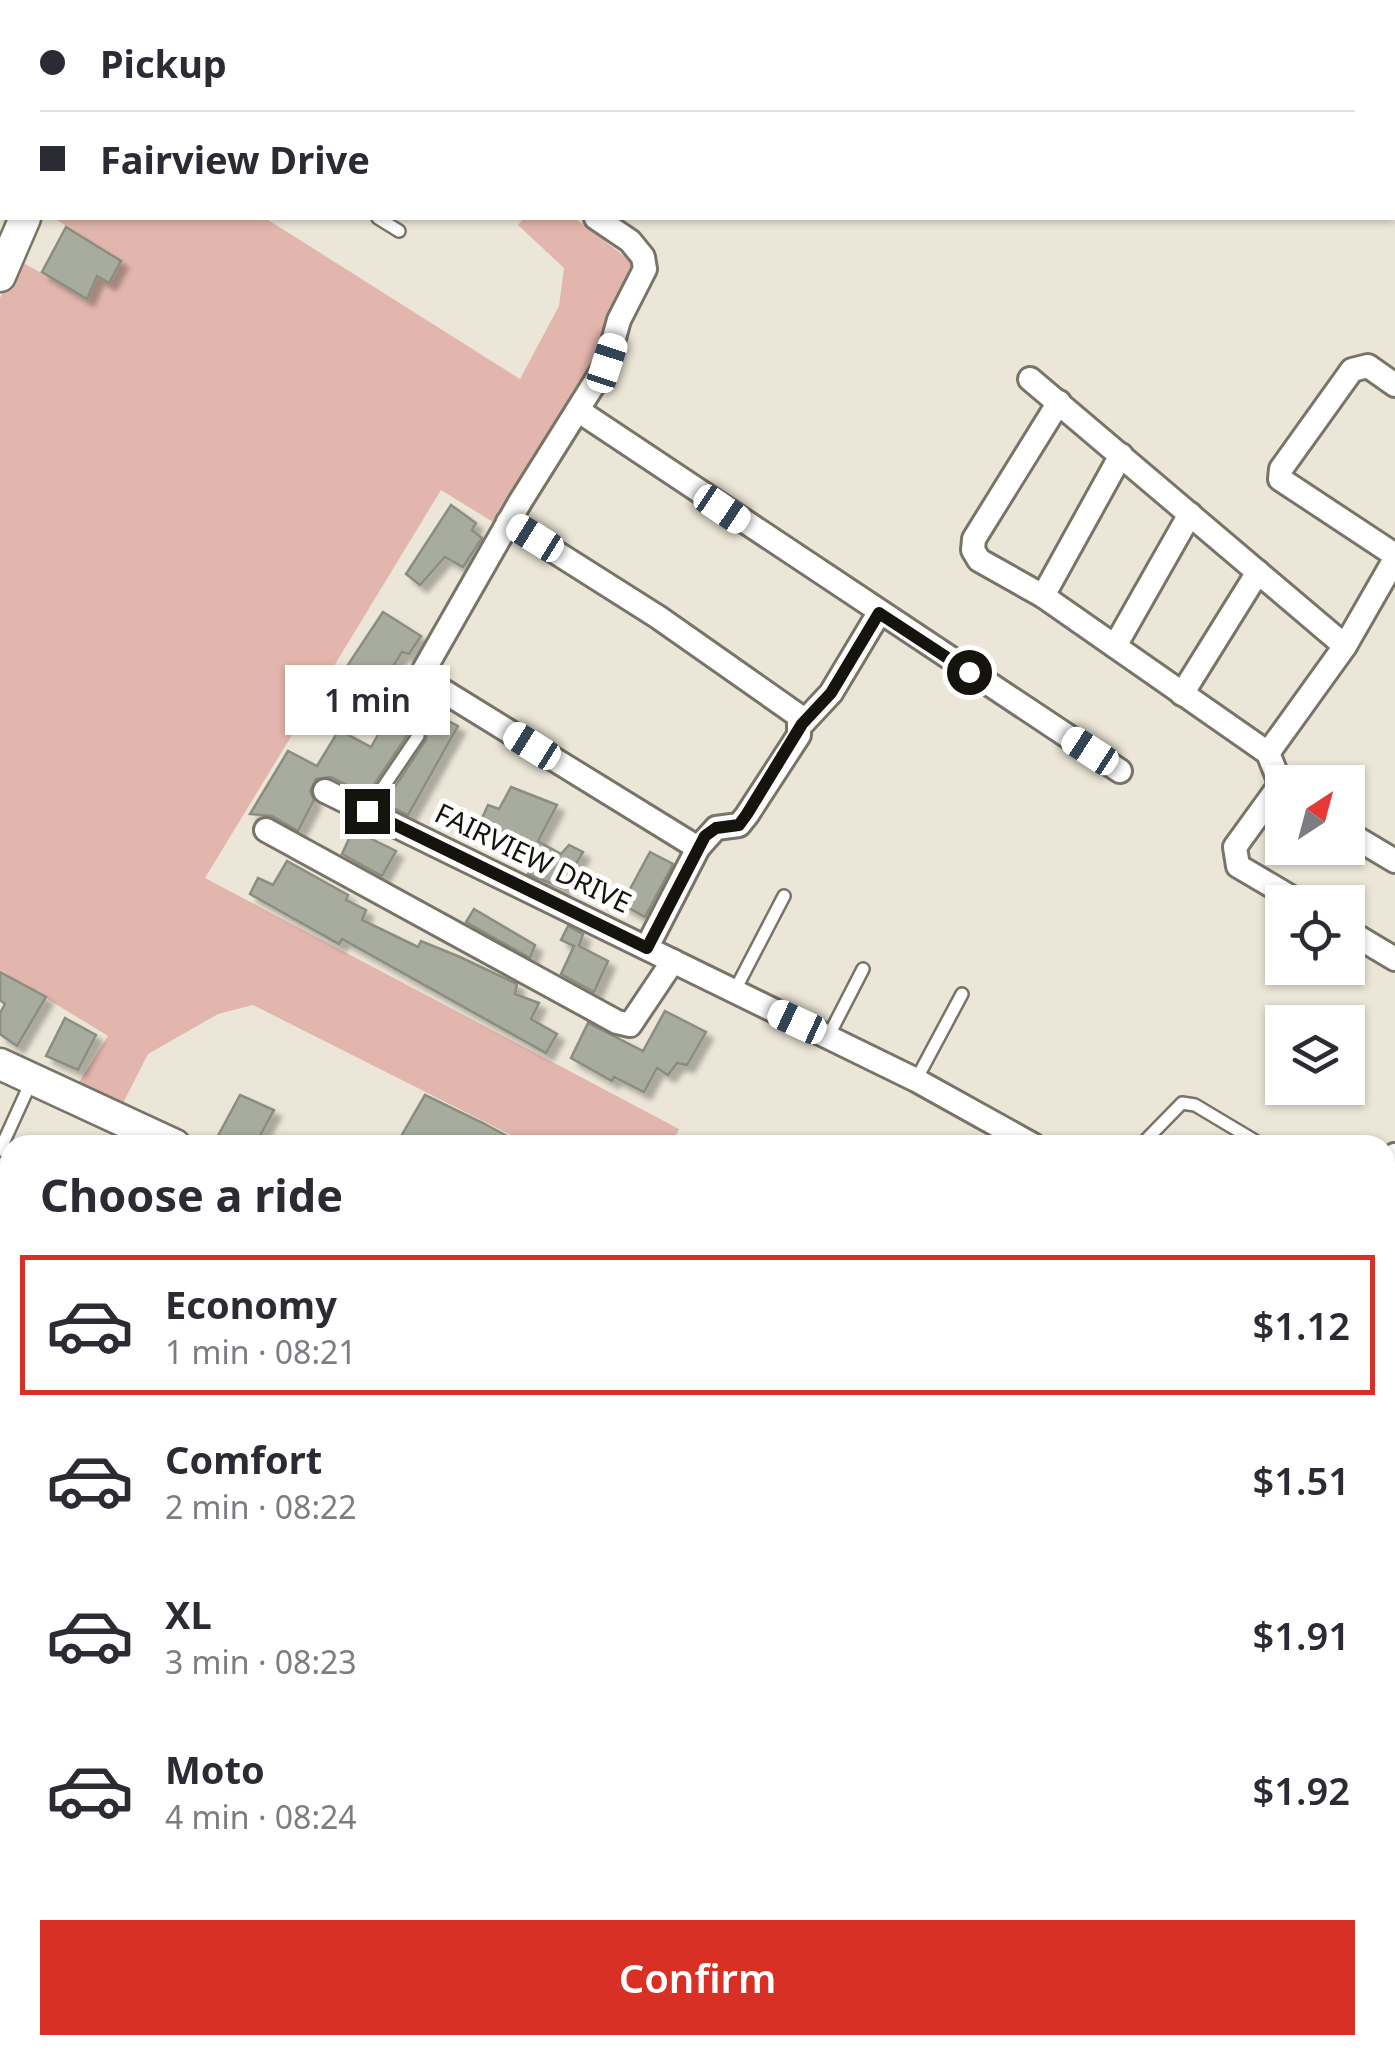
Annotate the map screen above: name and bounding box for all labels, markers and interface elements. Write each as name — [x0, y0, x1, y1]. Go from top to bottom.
text: Pickup — [100, 37, 227, 89]
text: Fairview Drive — [100, 133, 370, 185]
car — [583, 330, 631, 396]
car — [689, 480, 755, 538]
car — [502, 509, 568, 567]
route start — [947, 650, 992, 695]
callout: 1 min — [284, 666, 450, 736]
text: 1 min — [324, 678, 411, 721]
car — [499, 717, 565, 775]
car — [1057, 722, 1123, 780]
north arrow — [1265, 765, 1365, 865]
map controls — [1265, 765, 1365, 1105]
route end — [345, 789, 390, 834]
street label: FAIRVIEW DRIVE — [429, 793, 638, 921]
button: locate — [1265, 885, 1365, 985]
car — [763, 996, 831, 1048]
button: layers — [1265, 1005, 1365, 1105]
text: Choose a ride — [40, 1164, 343, 1225]
text: Economy — [165, 1278, 337, 1330]
icon: car — [45, 1280, 135, 1370]
text: $1.12 — [1253, 1299, 1350, 1351]
text: 1 min · 08:21 — [165, 1330, 357, 1373]
text: Comfort — [165, 1433, 322, 1485]
icon: car — [45, 1435, 135, 1525]
text: $1.51 — [1253, 1454, 1350, 1506]
text: 2 min · 08:22 — [165, 1485, 357, 1528]
text: XL — [165, 1588, 212, 1640]
icon: car — [45, 1590, 135, 1680]
text: $1.91 — [1253, 1609, 1350, 1661]
text: 3 min · 08:23 — [165, 1640, 357, 1683]
text: Moto — [165, 1743, 265, 1795]
icon: car — [45, 1745, 135, 1835]
text: $1.92 — [1253, 1764, 1350, 1816]
text: 4 min · 08:24 — [165, 1795, 357, 1838]
button: Confirm — [40, 1920, 1355, 2035]

